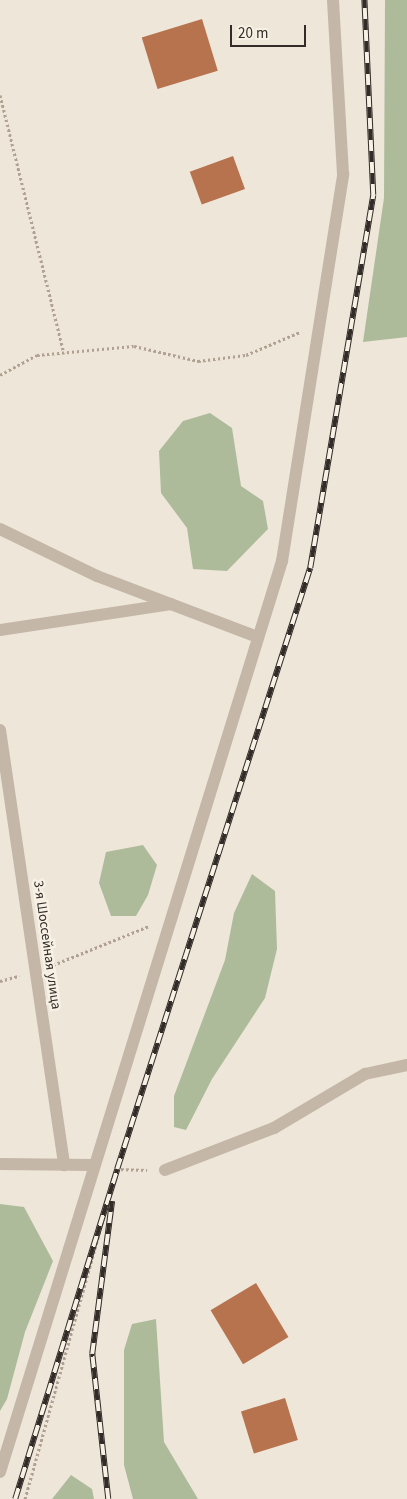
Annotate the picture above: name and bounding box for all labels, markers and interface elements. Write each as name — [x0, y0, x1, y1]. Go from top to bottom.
scale bar — [232, 15, 308, 47]
text: 20 m — [238, 23, 268, 44]
street label: 3-я Шоссейная улица — [30, 880, 64, 1010]

